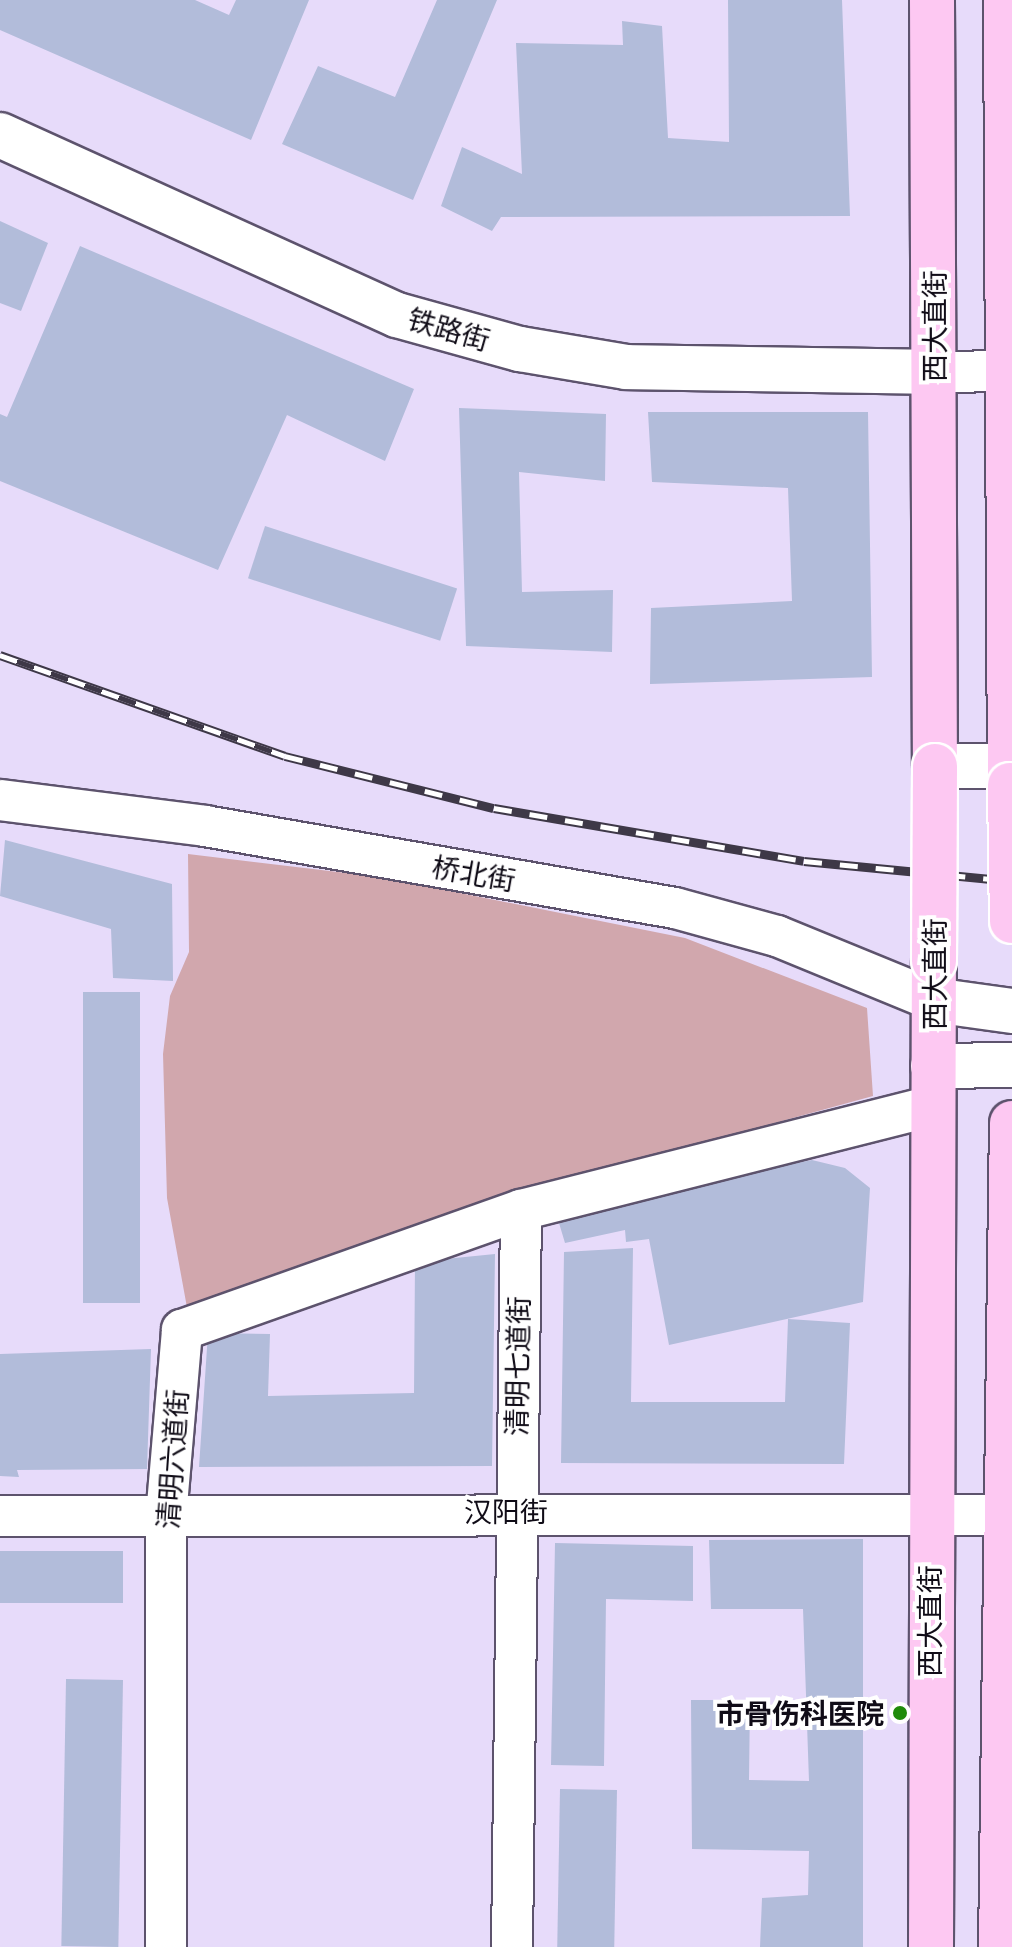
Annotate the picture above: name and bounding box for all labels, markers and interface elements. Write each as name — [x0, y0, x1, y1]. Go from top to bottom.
street label: 西大直街 — [917, 270, 951, 382]
street label: 铁路街 — [404, 301, 494, 357]
street label: 桥北街 — [430, 849, 518, 897]
street label: 西大直街 — [917, 918, 951, 1030]
street label: 清明七道街 — [499, 1296, 535, 1436]
street label: 清明六道街 — [150, 1388, 194, 1530]
street label: 汉阳街 — [464, 1494, 548, 1528]
street label: 西大直街 — [912, 1565, 946, 1677]
place label: 市骨伤科医院 — [716, 1696, 884, 1730]
marker: 市骨伤科医院 — [891, 1704, 909, 1722]

